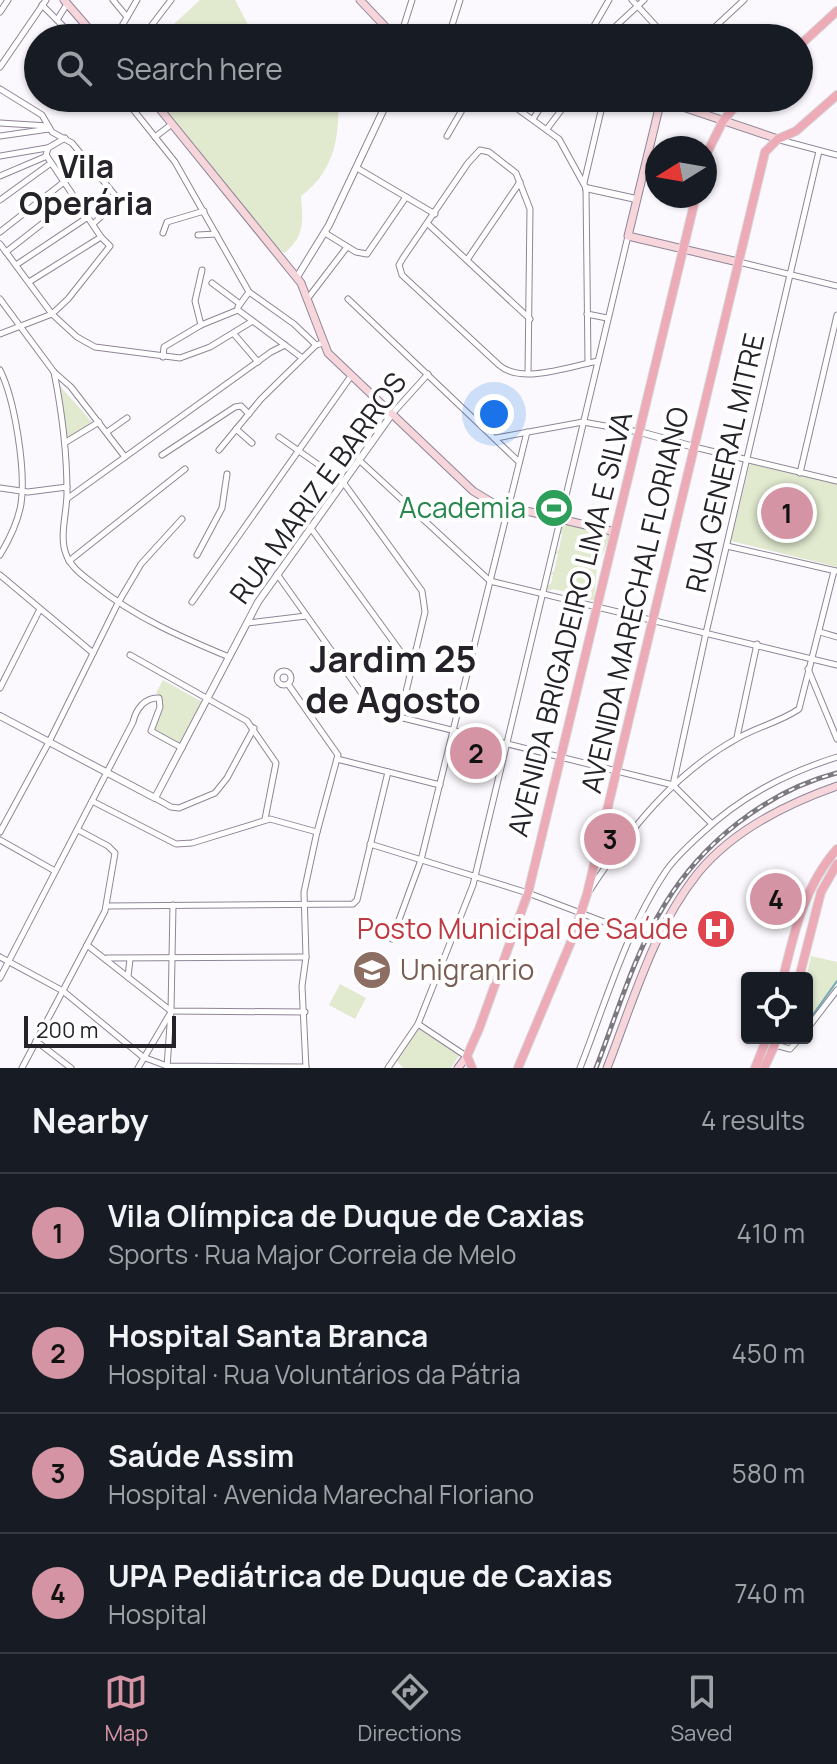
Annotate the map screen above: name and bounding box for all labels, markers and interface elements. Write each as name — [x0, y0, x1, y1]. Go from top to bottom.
search box — [24, 24, 813, 112]
icon: search — [52, 46, 96, 90]
text: Search here — [116, 48, 283, 89]
north arrow — [645, 136, 717, 208]
district label: Vila Operária — [19, 144, 153, 225]
street label: RUA GENERAL MITRE — [676, 329, 772, 596]
street label: RUA MARIZ E BARROS — [220, 364, 414, 611]
your location — [474, 394, 514, 434]
street label: AVENIDA MARECHAL FLORIANO — [571, 403, 697, 796]
street label: AVENIDA BRIGADEIRO LIMA E SILVA — [498, 407, 640, 840]
pin: 1 — [761, 483, 813, 543]
sports icon: Academia — [533, 487, 575, 529]
place label: Academia — [399, 488, 526, 526]
district label: Jardim 25 de Agosto — [305, 634, 481, 724]
pin: 2 — [450, 723, 502, 783]
pin: 3 — [584, 809, 636, 869]
pin: 4 — [750, 869, 802, 929]
hospital icon: Posto Municipal de Saúde — [695, 908, 737, 950]
place label: Posto Municipal de Saúde — [357, 909, 688, 947]
school or university icon: Unigranrio — [351, 949, 393, 991]
place label: Unigranrio — [400, 950, 534, 988]
map controls — [741, 972, 813, 1044]
button: locate — [741, 972, 813, 1044]
scale bar — [24, 1012, 176, 1048]
text: 200 m — [36, 1015, 98, 1045]
text: Nearby — [32, 1097, 148, 1143]
text: 4 results — [701, 1102, 805, 1138]
text: Vila Olímpica de Duque de Caxias — [108, 1195, 584, 1236]
text: 1 — [52, 1215, 64, 1251]
text: 410 m — [736, 1215, 805, 1251]
text: Sports · Rua Major Correia de Melo — [108, 1236, 516, 1272]
text: Hospital Santa Branca — [108, 1315, 428, 1356]
text: 2 — [50, 1335, 66, 1371]
text: 450 m — [732, 1335, 805, 1371]
text: Hospital · Rua Voluntários da Pátria — [108, 1356, 521, 1392]
text: Saúde Assim — [108, 1435, 294, 1476]
text: 3 — [50, 1455, 66, 1491]
text: 580 m — [732, 1455, 805, 1491]
text: Hospital · Avenida Marechal Floriano — [108, 1476, 534, 1512]
text: UPA Pediátrica de Duque de Caxias — [108, 1555, 612, 1596]
text: 4 — [50, 1575, 66, 1611]
text: 740 m — [735, 1575, 805, 1611]
text: Hospital — [108, 1596, 207, 1632]
tab: Map — [104, 1670, 148, 1748]
tab: Directions — [357, 1670, 462, 1748]
tab: Saved — [671, 1670, 733, 1748]

